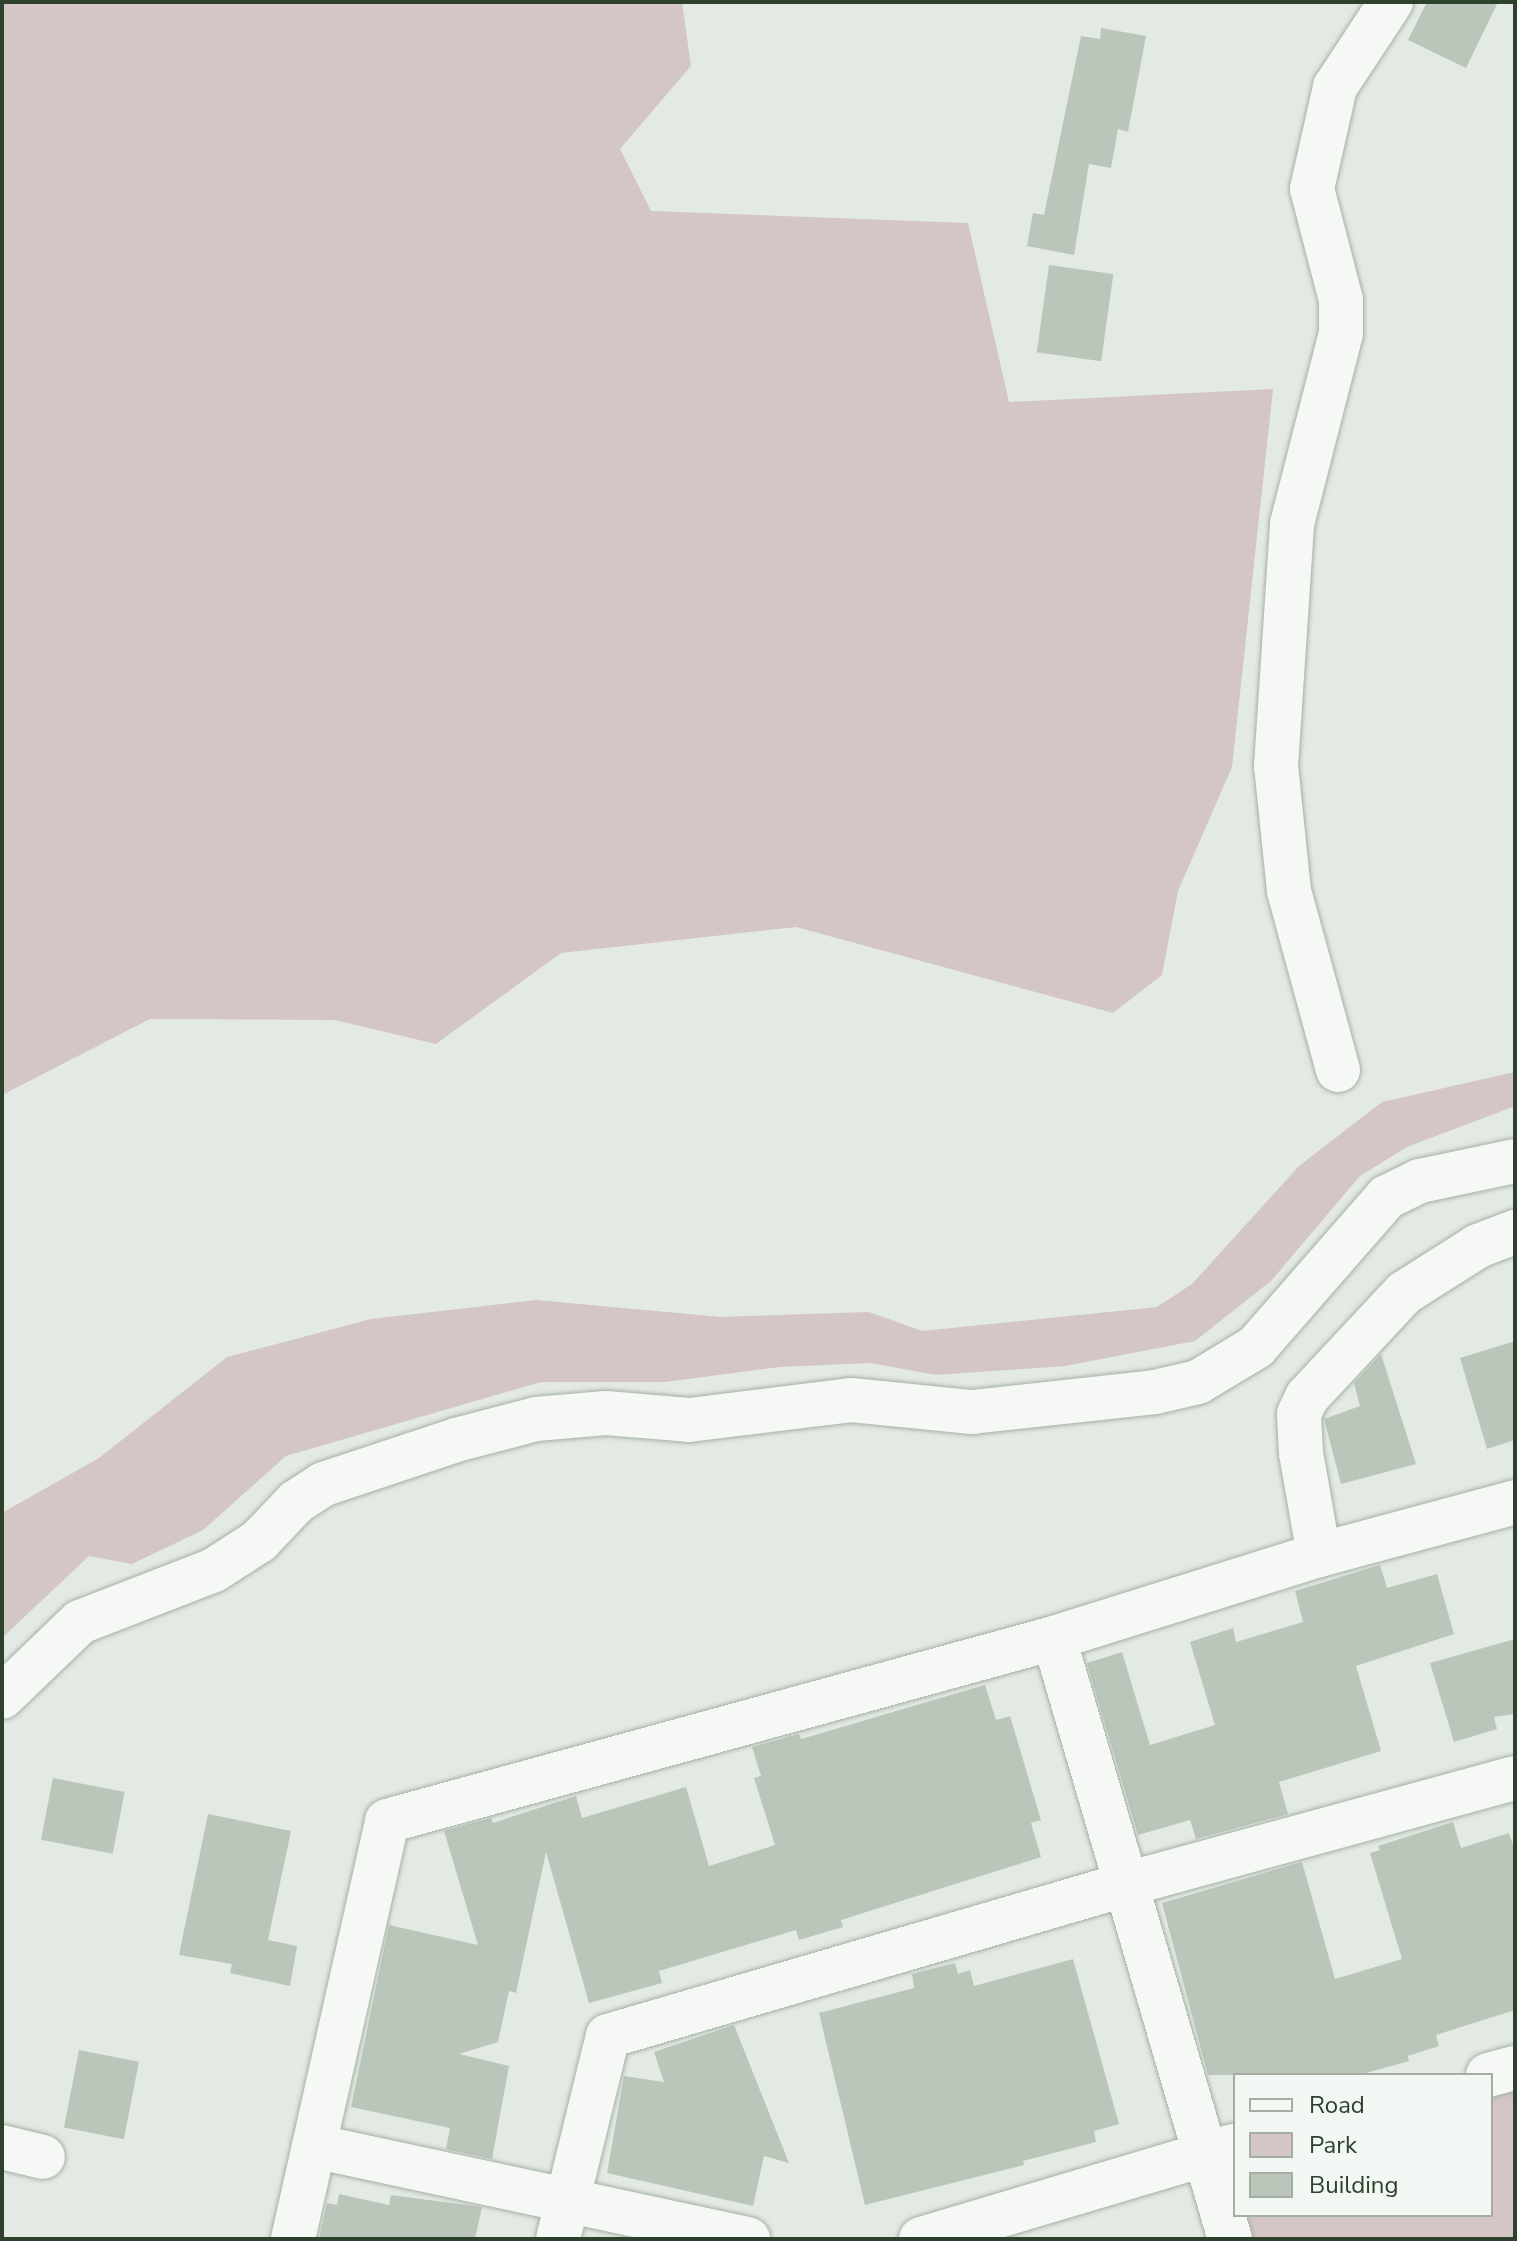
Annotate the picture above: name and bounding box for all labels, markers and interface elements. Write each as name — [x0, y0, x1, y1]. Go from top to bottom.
legend — [1233, 2073, 1493, 2217]
text: Road — [1309, 2089, 1365, 2121]
text: Park — [1309, 2129, 1357, 2161]
text: Building — [1309, 2169, 1399, 2201]

